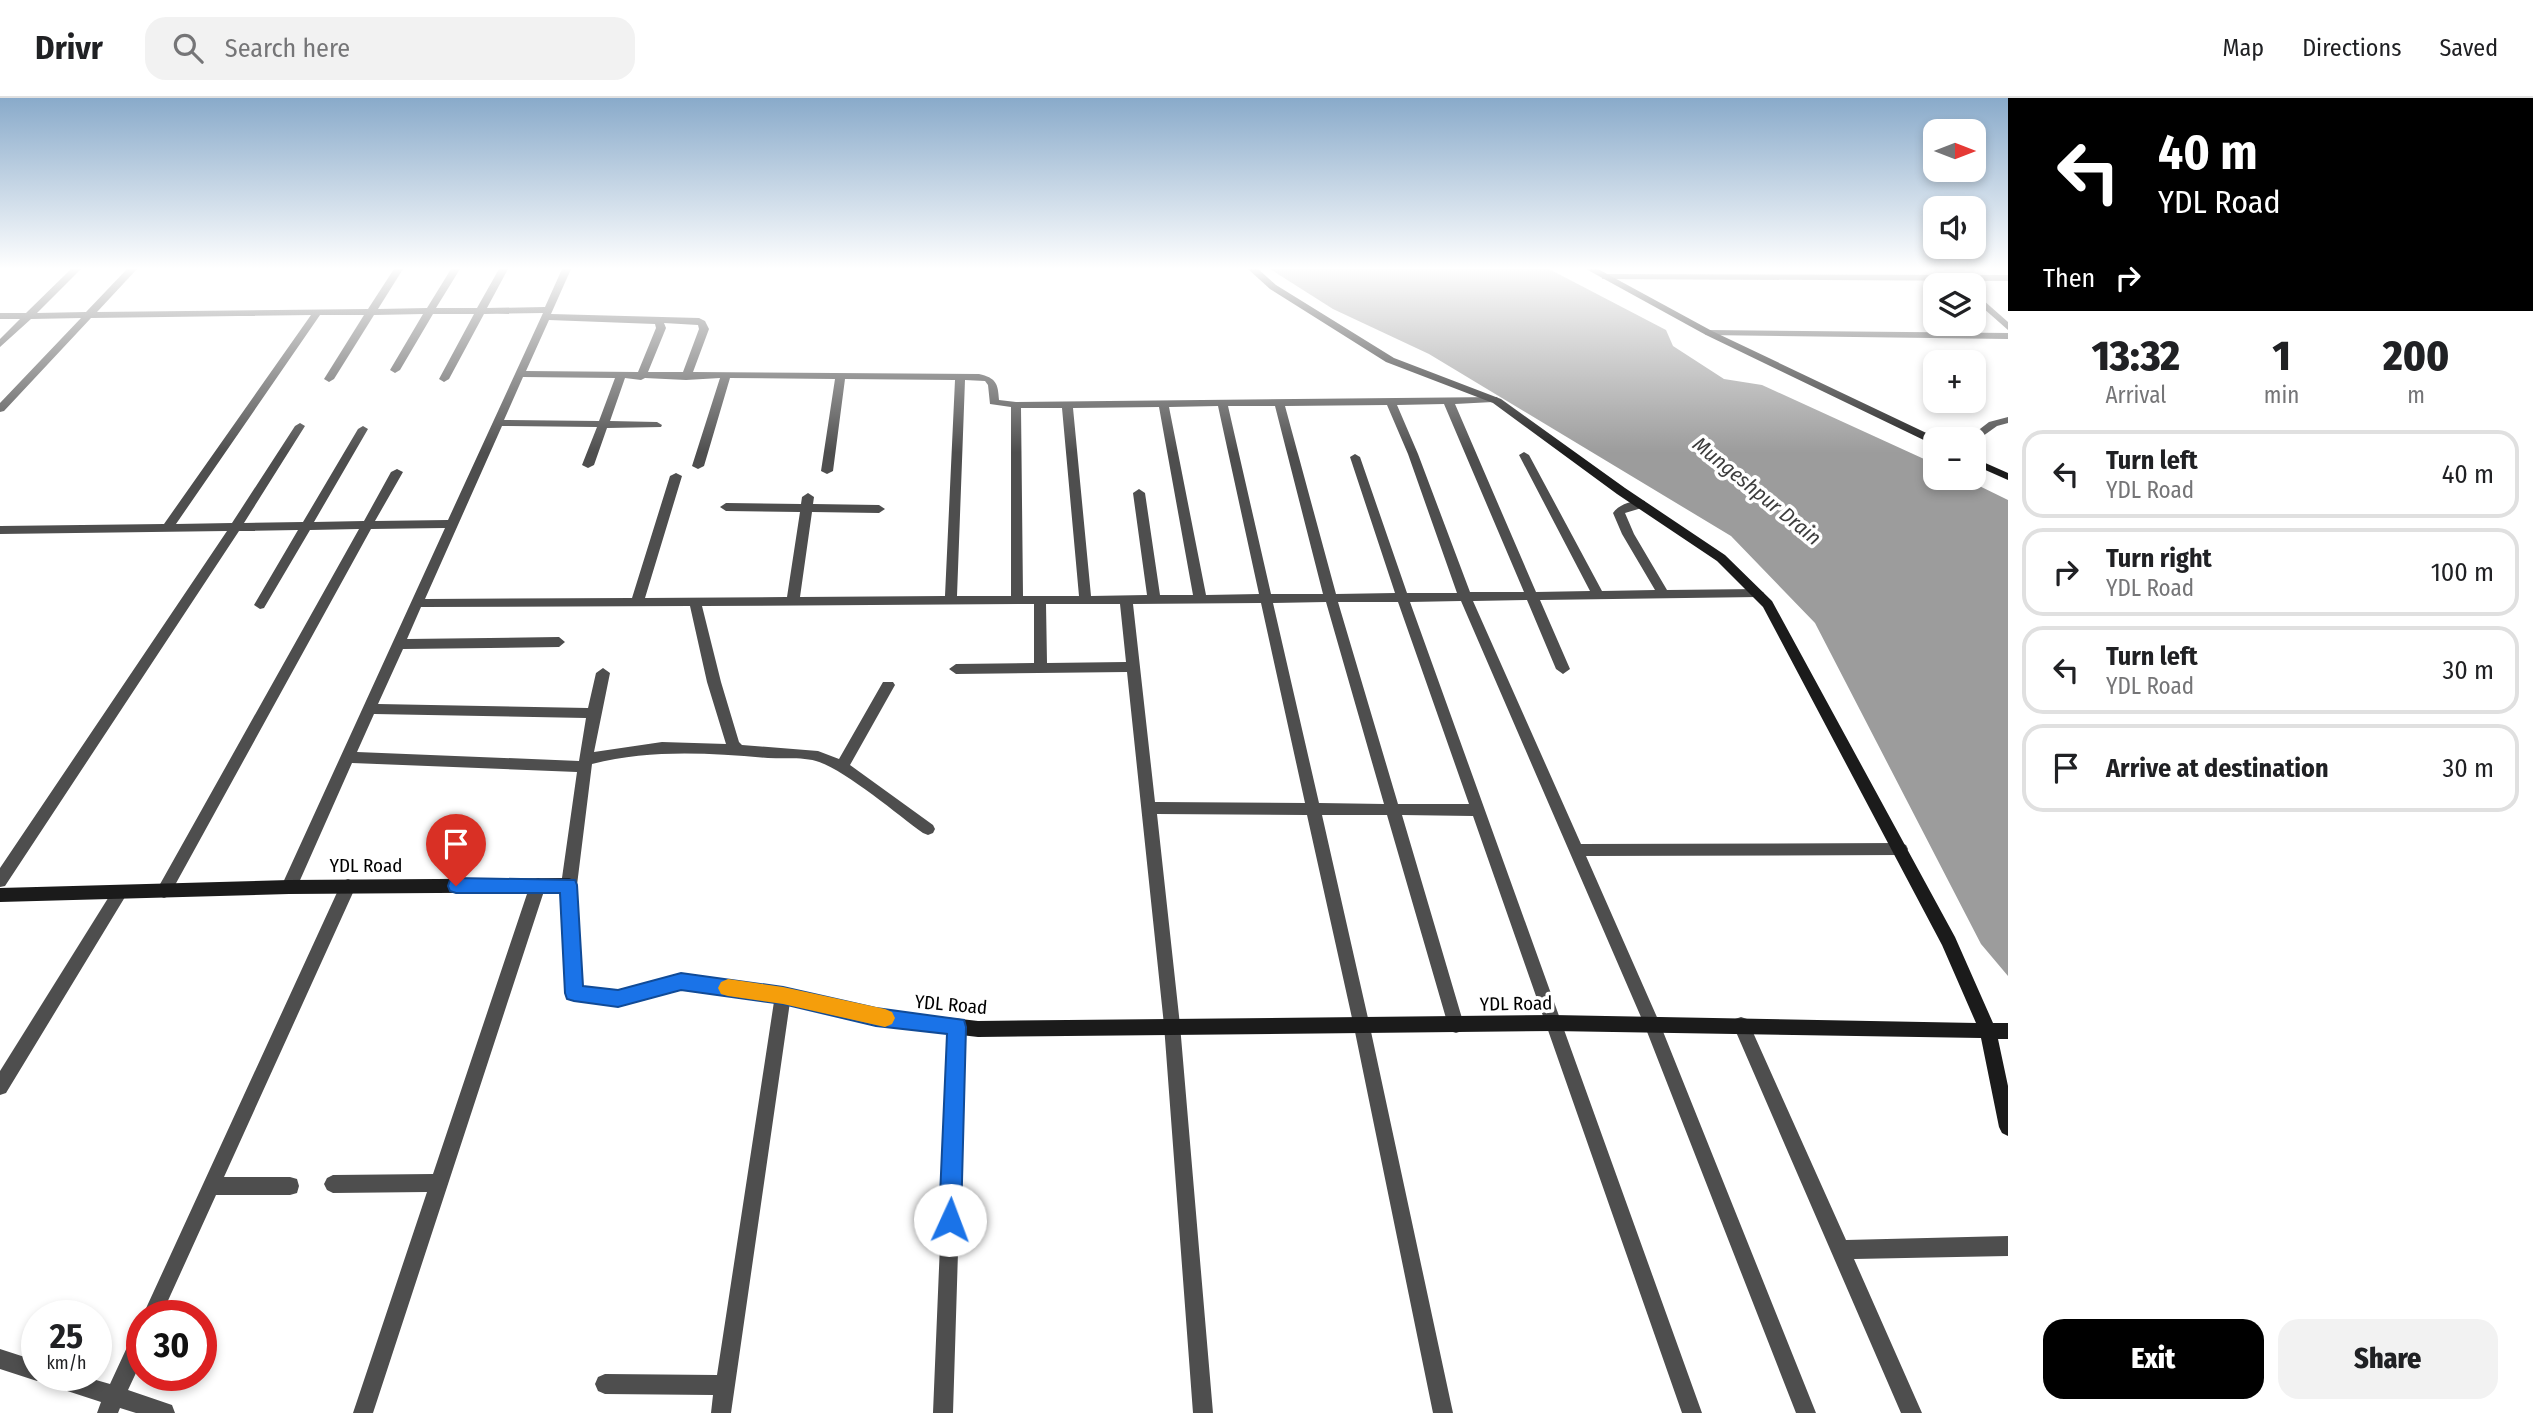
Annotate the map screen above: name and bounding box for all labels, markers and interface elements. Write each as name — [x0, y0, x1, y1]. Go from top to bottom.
search box — [145, 17, 635, 80]
text: Drivr — [35, 28, 103, 68]
icon: search — [169, 29, 207, 67]
text: Search here — [225, 33, 350, 64]
text: Map — [2223, 34, 2264, 62]
text: Directions — [2302, 34, 2401, 62]
text: Saved — [2439, 34, 2498, 62]
north arrow — [1923, 119, 1986, 182]
map controls — [1923, 119, 1986, 490]
text: 40 m — [2158, 123, 2258, 182]
icon: left — [2043, 126, 2134, 217]
text: YDL Road — [2158, 183, 2281, 221]
button: sound — [1923, 196, 1986, 259]
icon: right — [2109, 259, 2147, 297]
text: Then — [2043, 263, 2095, 294]
button: layers — [1923, 273, 1986, 336]
text: 13:32 — [2092, 331, 2180, 381]
text: 1 — [2272, 331, 2291, 381]
text: 200 — [2383, 331, 2449, 381]
button: + — [1923, 350, 1986, 413]
text: Arrival — [2105, 381, 2166, 409]
text: min — [2264, 381, 2299, 409]
text: m — [2407, 381, 2425, 409]
button: − — [1923, 427, 1986, 490]
water label: Mungeshpur Drain — [1688, 431, 1826, 551]
text: Turn left — [2106, 445, 2198, 476]
icon: left — [2047, 455, 2085, 493]
text: 40 m — [2442, 459, 2494, 490]
text: YDL Road — [2106, 476, 2194, 504]
text: Turn right — [2106, 543, 2212, 574]
icon: right — [2047, 553, 2085, 591]
text: 100 m — [2431, 557, 2494, 588]
text: YDL Road — [2106, 574, 2194, 602]
text: Turn left — [2106, 641, 2198, 672]
icon: left — [2047, 651, 2085, 689]
text: 30 m — [2443, 655, 2494, 686]
text: YDL Road — [2106, 672, 2194, 700]
icon: arrive — [2047, 749, 2085, 787]
text: Arrive at destination — [2106, 753, 2329, 784]
text: 30 m — [2443, 753, 2494, 784]
pin — [426, 814, 486, 886]
icon: arrive — [437, 825, 475, 863]
street label: YDL Road — [330, 854, 402, 877]
street label: YDL Road — [914, 990, 988, 1019]
street label: YDL Road — [1479, 991, 1553, 1016]
position arrow — [913, 1183, 987, 1257]
speed limit sign: 30 — [126, 1300, 217, 1391]
text: 25 — [50, 1315, 83, 1357]
button: Exit — [2043, 1319, 2264, 1399]
button: Share — [2278, 1319, 2498, 1399]
text: km/h — [46, 1352, 87, 1374]

